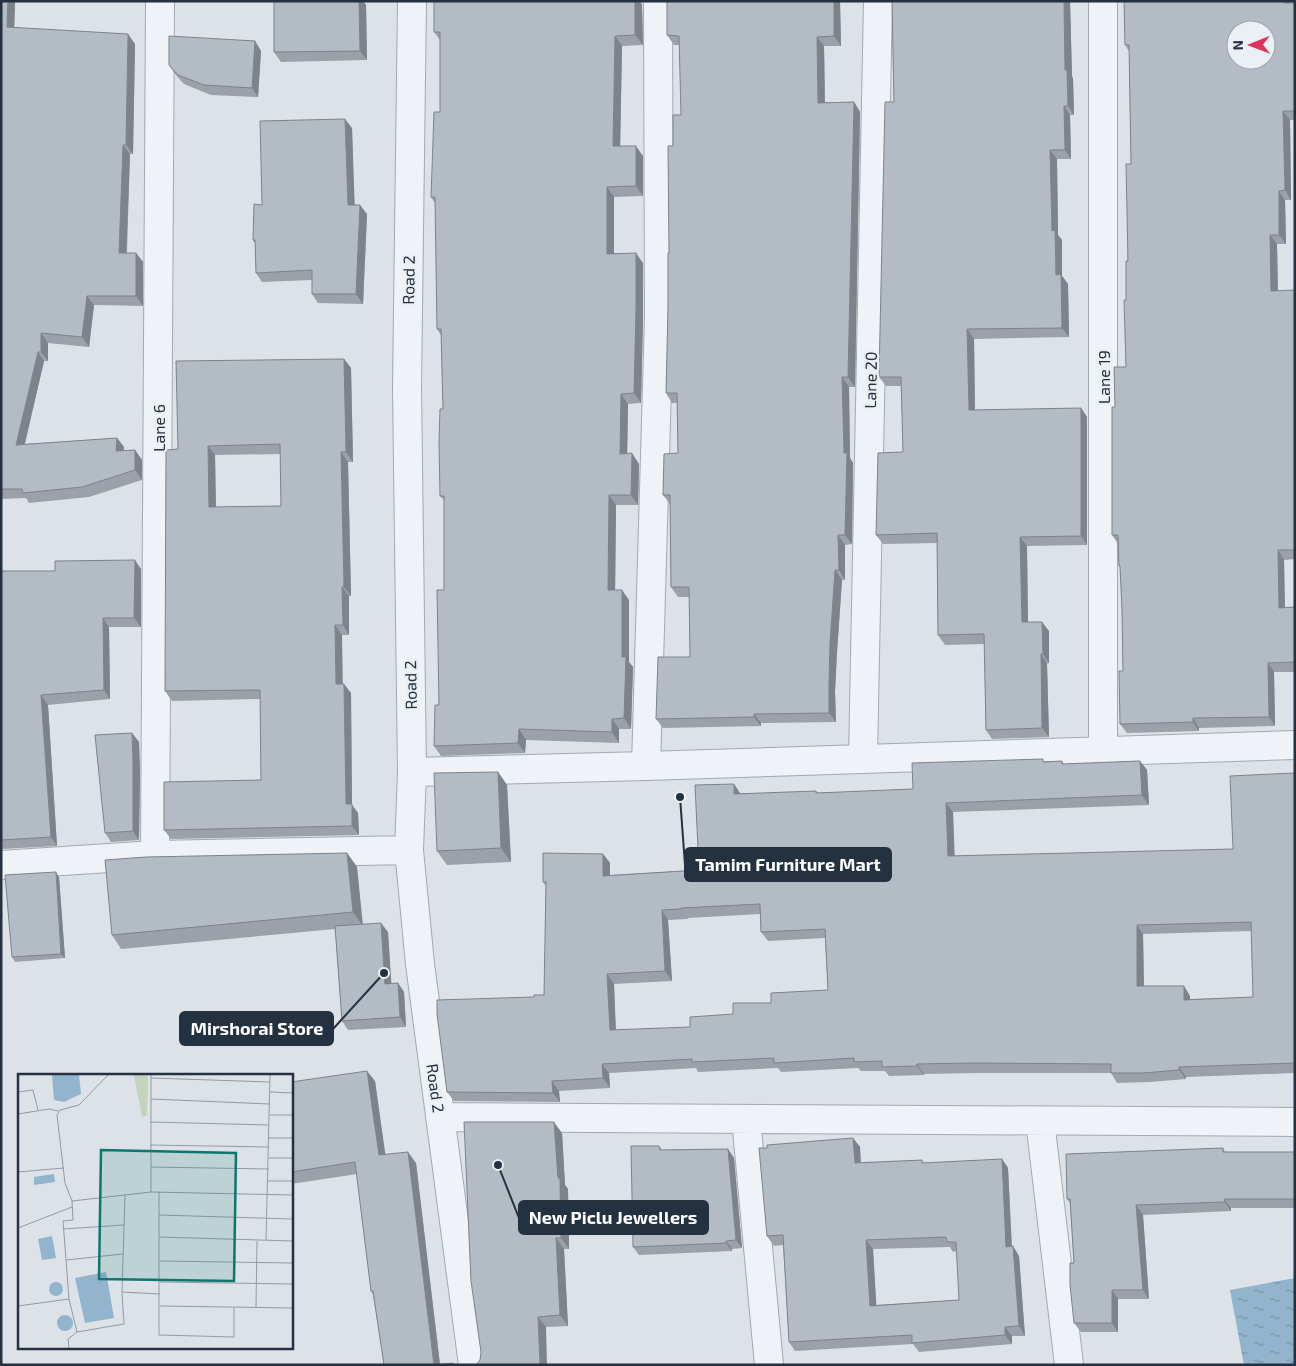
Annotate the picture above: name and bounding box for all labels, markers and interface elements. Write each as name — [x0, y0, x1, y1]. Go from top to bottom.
north arrow — [1226, 20, 1276, 70]
text: N — [1229, 40, 1246, 50]
street label: Road 2 — [398, 255, 418, 305]
street label: Lane 19 — [1094, 350, 1113, 404]
street label: Lane 20 — [860, 351, 880, 409]
street label: Lane 6 — [149, 404, 168, 452]
street label: Road 2 — [400, 660, 420, 710]
callout: Tamim Furniture Mart — [685, 848, 891, 881]
text: Tamim Furniture Mart — [695, 853, 881, 875]
callout: Mirshorai Store — [180, 1012, 333, 1045]
text: Mirshorai Store — [190, 1017, 324, 1039]
street label: Road 2 — [423, 1062, 449, 1114]
inset map — [18, 1074, 292, 1348]
callout: New Piclu Jewellers — [519, 1201, 708, 1234]
text: New Piclu Jewellers — [529, 1206, 697, 1228]

